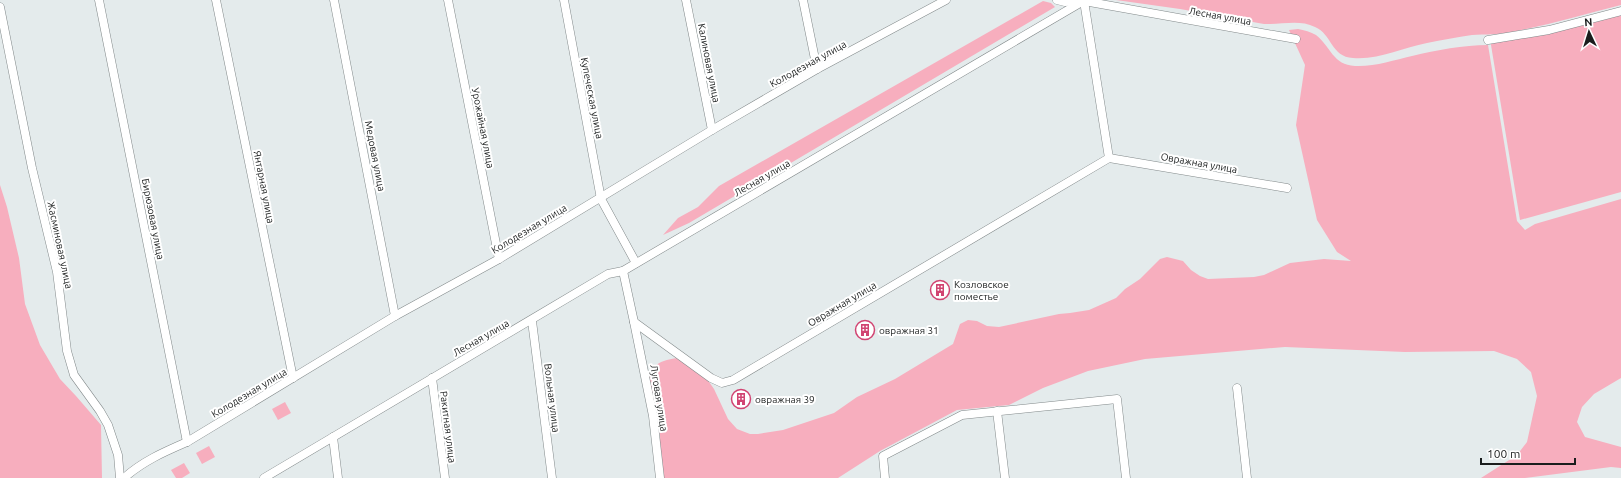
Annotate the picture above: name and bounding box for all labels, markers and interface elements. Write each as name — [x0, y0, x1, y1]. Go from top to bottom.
street label: Лесная улица — [1188, 5, 1252, 27]
north arrow — [1569, 12, 1609, 52]
text: N — [1584, 16, 1593, 28]
street label: Калиновая улица — [696, 22, 722, 104]
street label: Колодезная улица — [768, 38, 848, 90]
street label: Купеческая улица — [579, 56, 605, 140]
street label: Урожайная улица — [470, 87, 496, 169]
street label: Медовая улица — [363, 120, 387, 192]
street label: Янтарная улица — [252, 150, 276, 224]
street label: Овражная улица — [1160, 151, 1238, 175]
street label: Лесная улица — [732, 157, 792, 199]
street label: Бирюзовая улица — [140, 178, 166, 260]
street label: Жасминовая улица — [45, 200, 75, 290]
street label: Колодезная улица — [489, 202, 569, 256]
street label: Овражная улица — [806, 279, 878, 329]
building icon: Козловское поместье — [929, 279, 951, 301]
place label: Козловское поместье — [954, 279, 1009, 302]
street label: Лесная улица — [451, 317, 511, 359]
building icon: овражная 31 — [854, 319, 876, 341]
place label: овражная 31 — [879, 325, 939, 336]
street label: Вольная улица — [542, 363, 562, 433]
street label: Луговая улица — [648, 364, 670, 432]
street label: Колодезная улица — [209, 366, 289, 420]
building icon: овражная 39 — [730, 388, 752, 410]
street label: Ракитная улица — [438, 390, 458, 464]
place label: овражная 39 — [755, 394, 815, 405]
scale bar — [1481, 440, 1575, 466]
text: 100 m — [1487, 447, 1520, 460]

